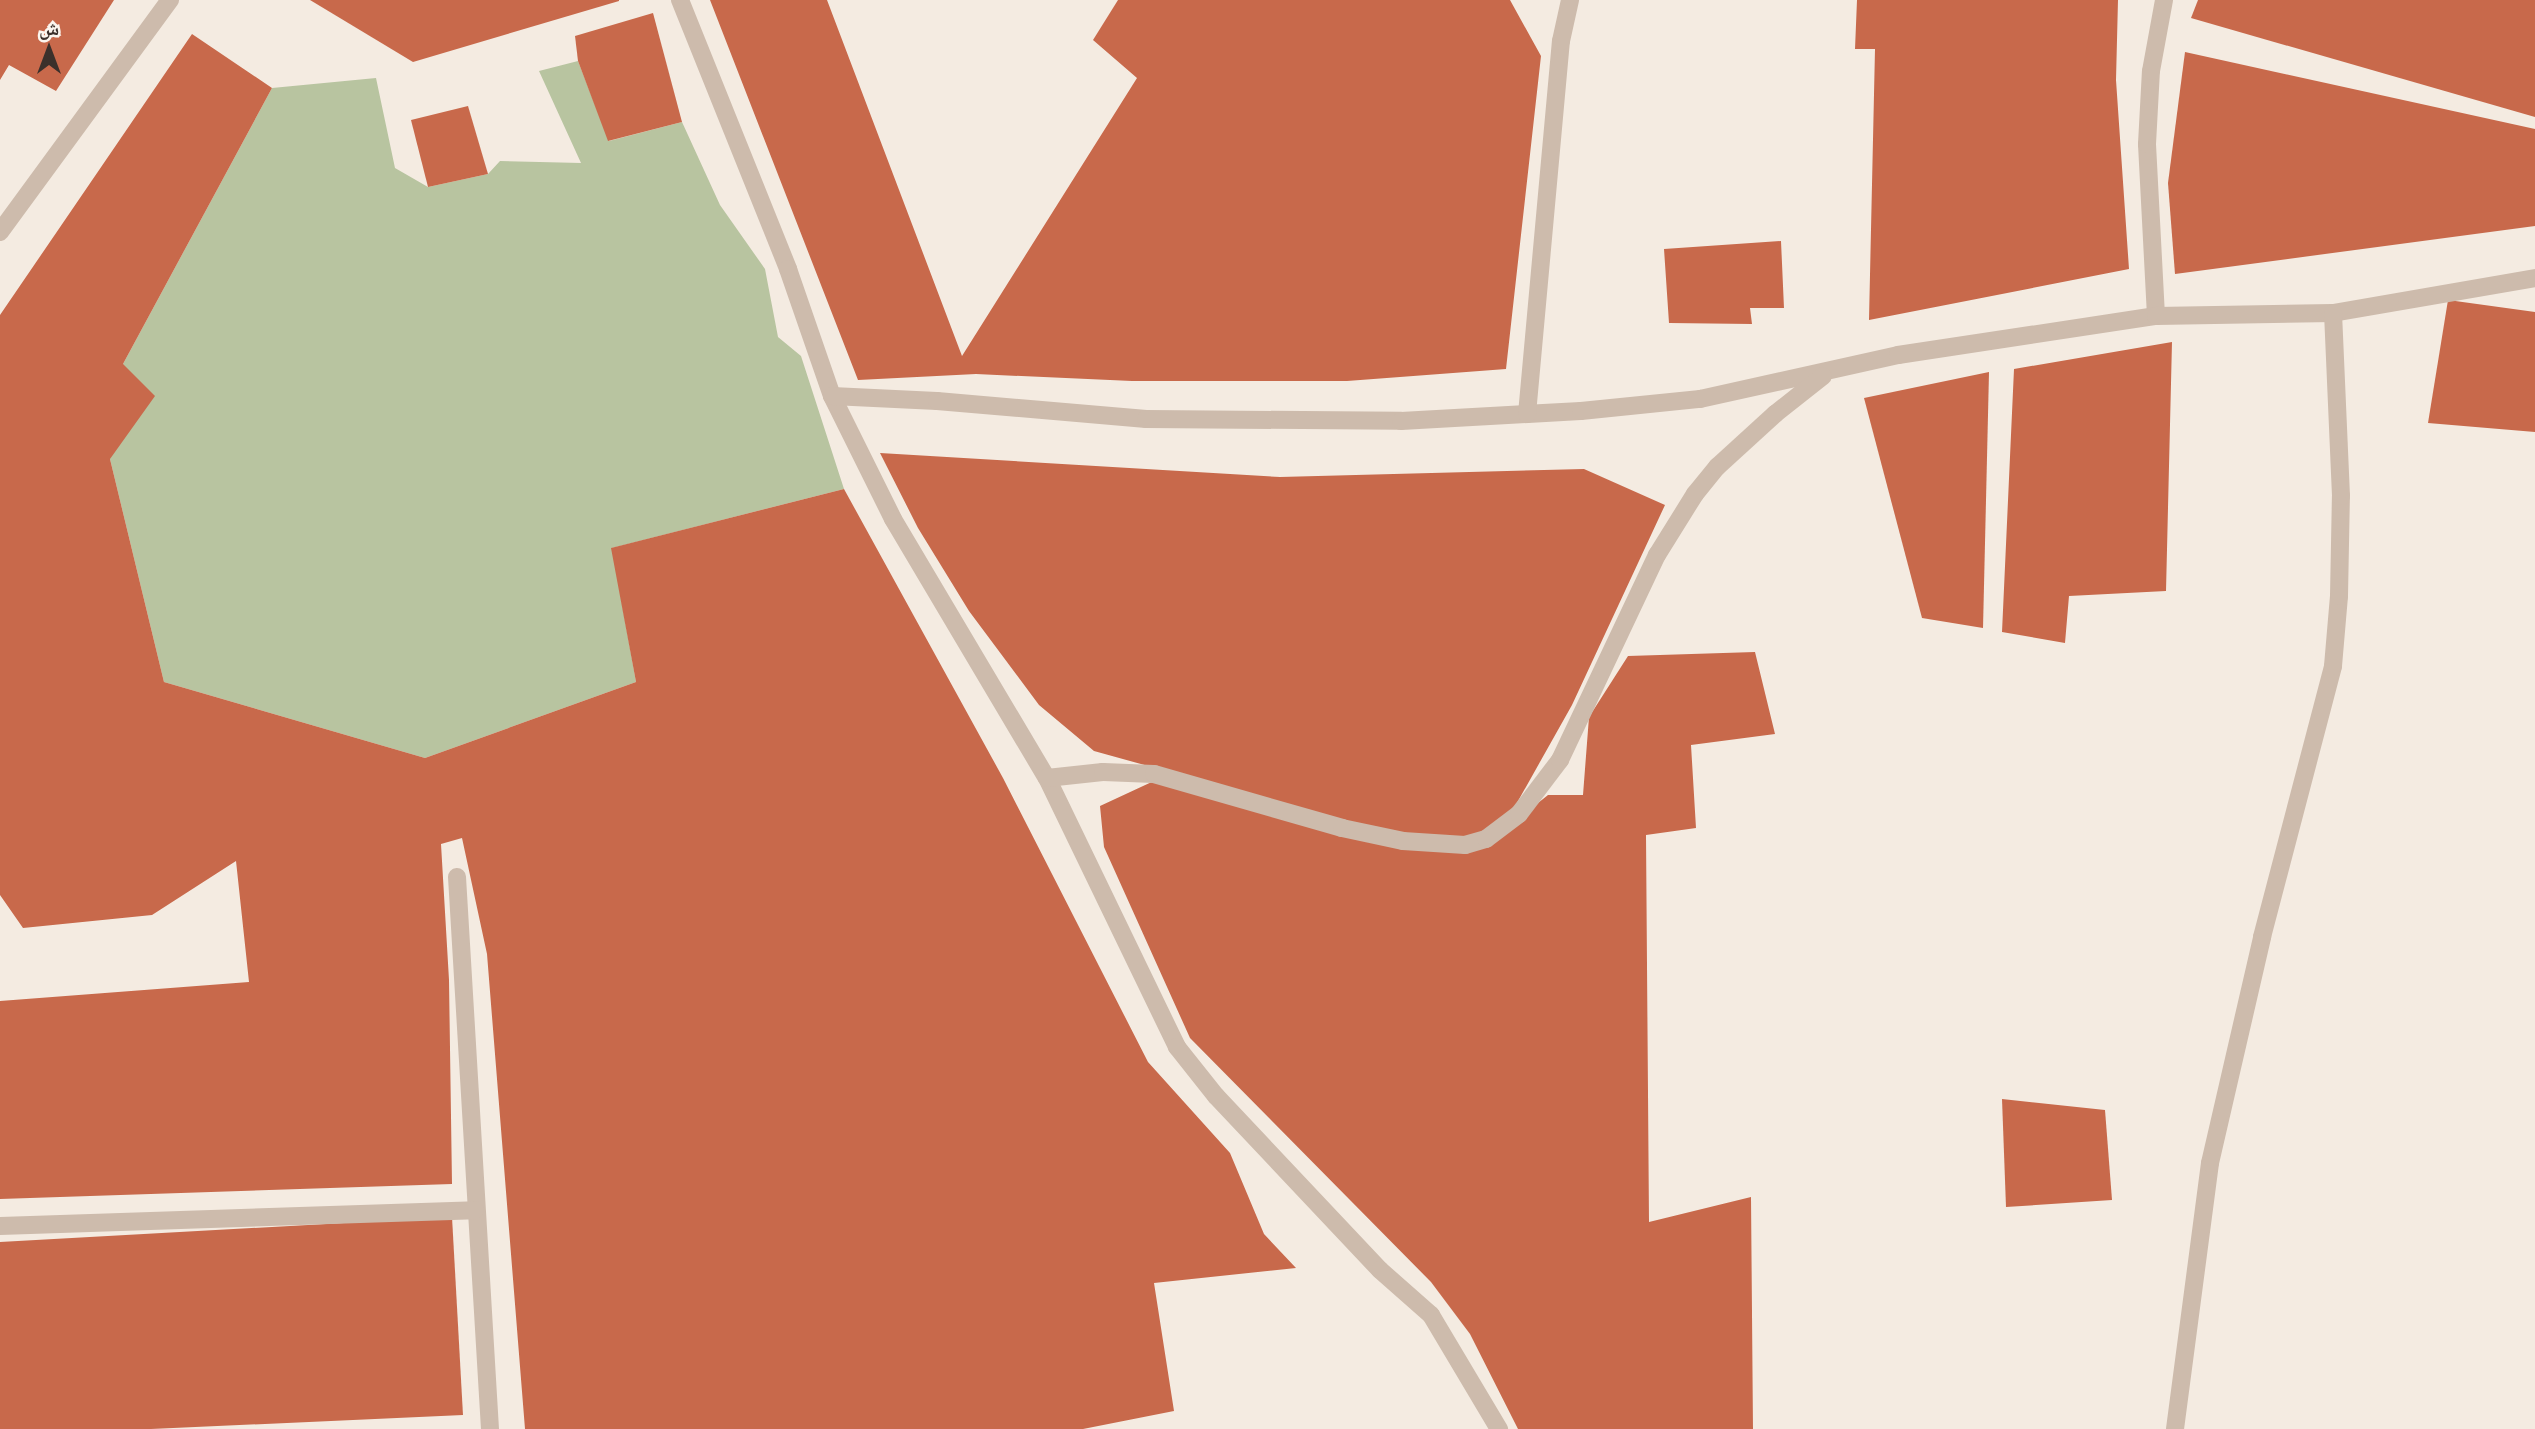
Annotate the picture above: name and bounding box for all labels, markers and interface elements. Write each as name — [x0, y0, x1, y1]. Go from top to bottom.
north arrow — [14, 14, 84, 84]
text: ش — [39, 16, 59, 40]

